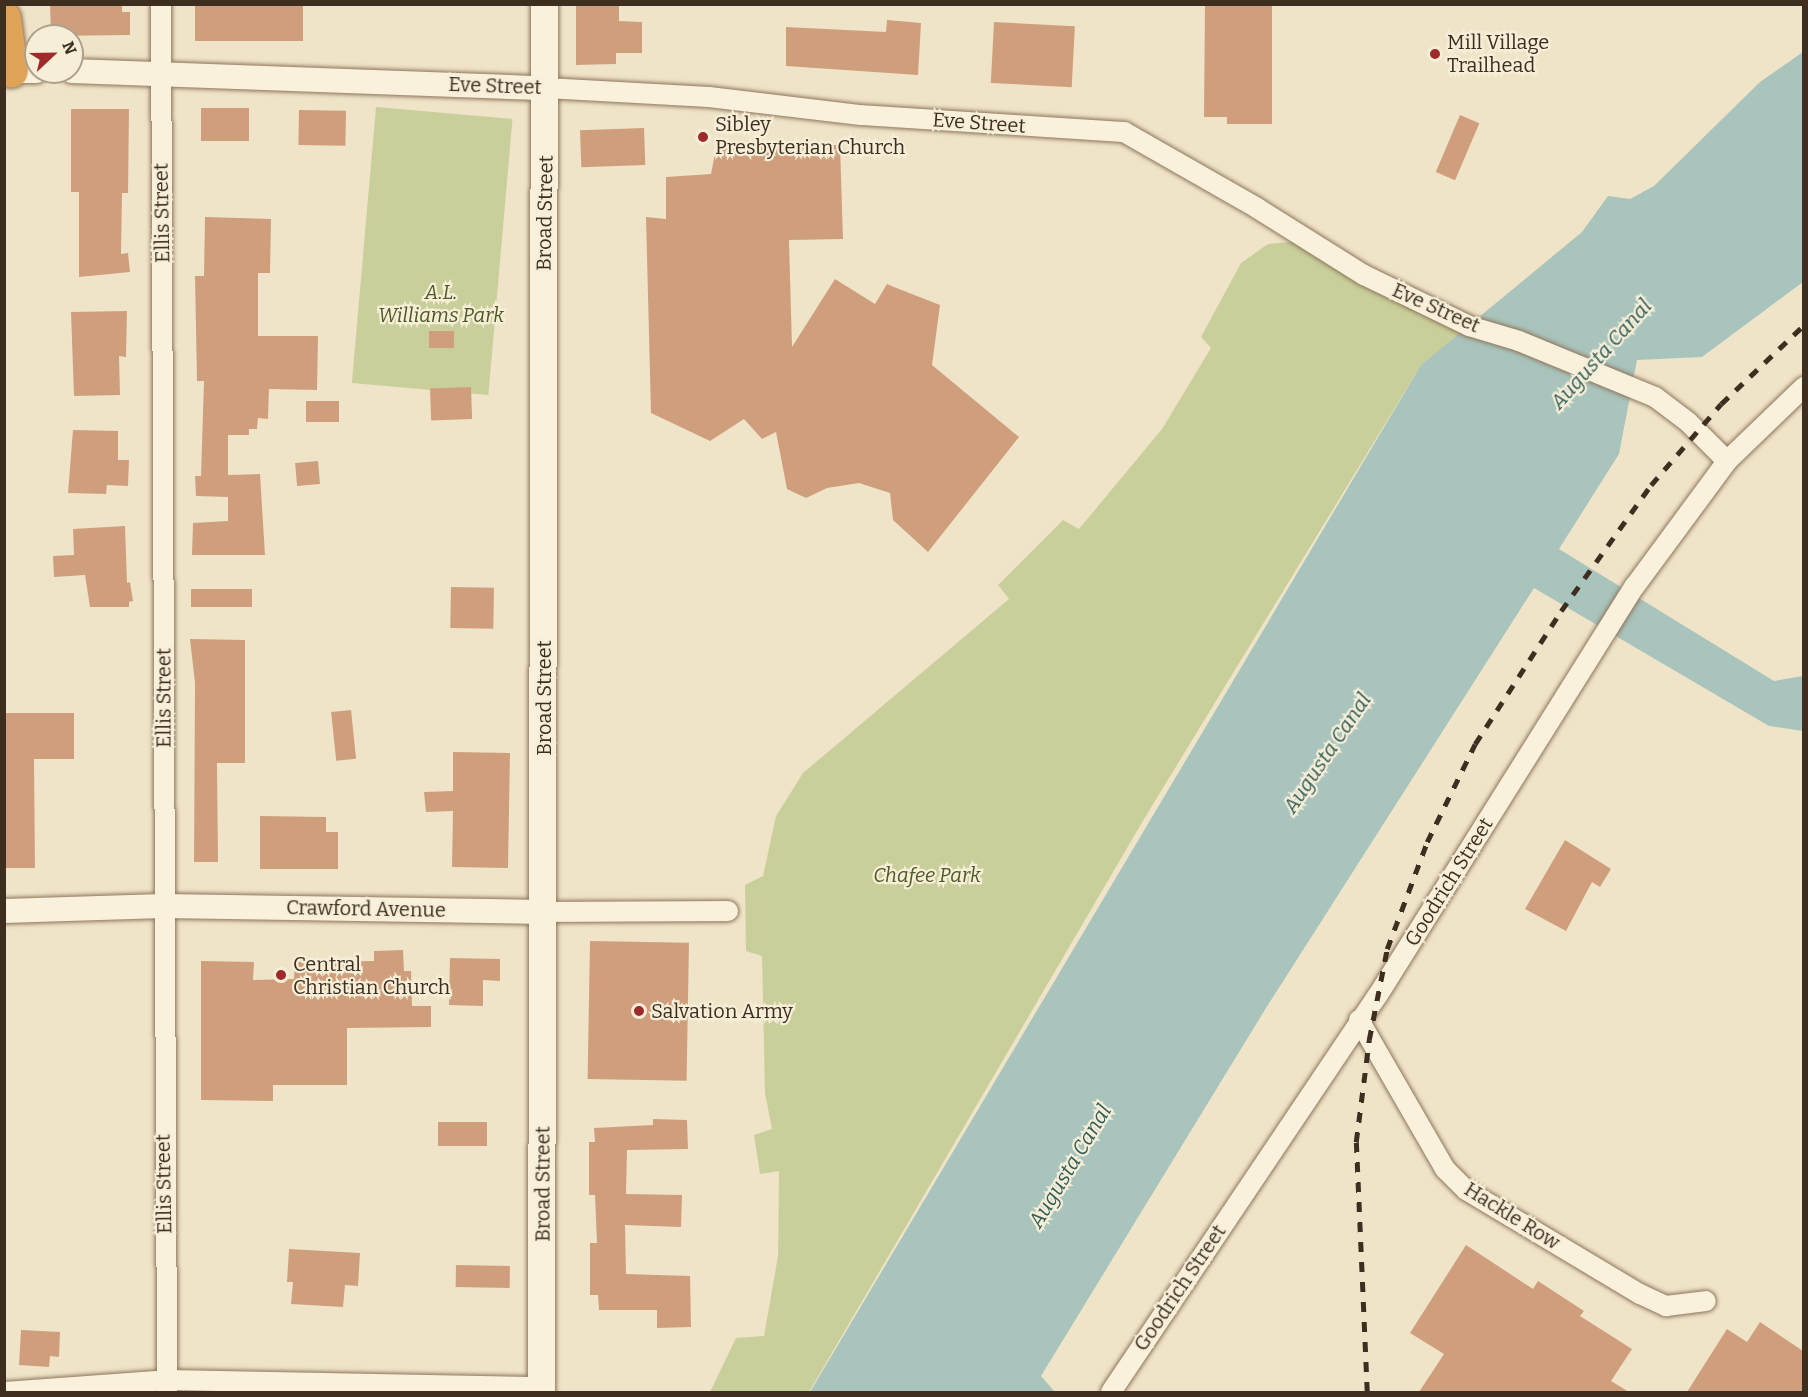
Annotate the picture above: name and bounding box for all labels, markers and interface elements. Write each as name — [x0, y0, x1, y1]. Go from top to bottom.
north arrow — [24, 24, 84, 84]
place label: Mill Village Trailhead — [1447, 30, 1549, 77]
text: N — [58, 39, 80, 57]
marker: Mill Village Trailhead — [1428, 47, 1442, 61]
street label: Eve Street — [448, 72, 542, 100]
street label: Eve Street — [932, 108, 1026, 138]
place label: Sibley Presbyterian Church — [715, 113, 905, 160]
marker: Sibley Presbyterian Church — [696, 130, 710, 144]
street label: Broad Street — [532, 155, 558, 271]
street label: Ellis Street — [149, 163, 175, 263]
street label: Eve Street — [1388, 278, 1484, 338]
park label: A.L. Williams Park — [378, 280, 504, 327]
water label: Augusta Canal — [1545, 294, 1657, 414]
street label: Broad Street — [532, 640, 556, 756]
street label: Ellis Street — [152, 648, 176, 748]
water label: Augusta Canal — [1278, 688, 1376, 818]
street label: Goodrich Street — [1400, 813, 1498, 951]
park label: Chafee Park — [873, 863, 981, 887]
street label: Crawford Avenue — [286, 896, 446, 922]
place label: Central Christian Church — [293, 952, 450, 999]
marker: Central Christian Church — [274, 968, 288, 982]
place label: Salvation Army — [651, 999, 793, 1023]
marker: Salvation Army — [632, 1004, 646, 1018]
water label: Augusta Canal — [1023, 1100, 1117, 1232]
street label: Broad Street — [531, 1126, 555, 1242]
street label: Ellis Street — [151, 1134, 177, 1234]
street label: Hackle Row — [1460, 1177, 1564, 1255]
street label: Goodrich Street — [1129, 1220, 1231, 1356]

